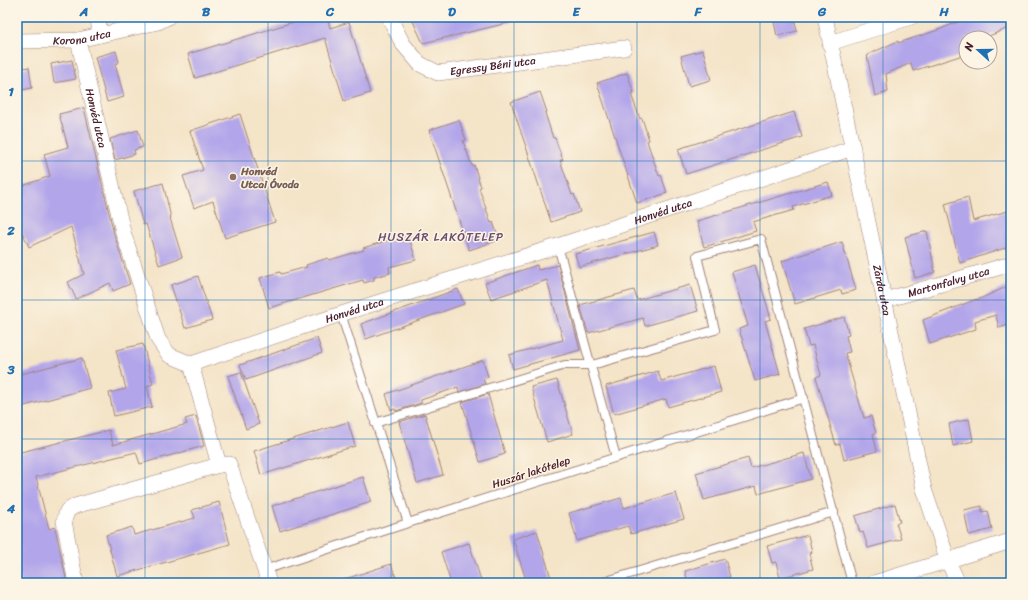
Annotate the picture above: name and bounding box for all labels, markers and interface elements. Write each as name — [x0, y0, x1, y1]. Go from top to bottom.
text: A — [79, 0, 88, 23]
text: B — [202, 0, 211, 23]
text: C — [325, 0, 335, 23]
text: D — [448, 0, 456, 23]
text: E — [572, 0, 581, 23]
text: F — [693, 0, 702, 23]
text: G — [817, 0, 827, 23]
text: H — [938, 0, 949, 23]
street label: Korona utca — [53, 24, 113, 50]
north arrow — [958, 30, 998, 70]
text: N — [959, 39, 980, 54]
street label: Egressy Béni utca — [449, 51, 537, 81]
text: 1 — [8, 80, 14, 103]
street label: Honvéd utca — [80, 86, 112, 150]
place label: Honvéd Utcai Óvoda — [240, 162, 299, 194]
marker: Honvéd Utcai Óvoda — [228, 172, 238, 182]
street label: Honvéd utca — [631, 193, 695, 230]
text: 2 — [6, 219, 15, 242]
district label: HUSZÁR LAKÓTELEP — [378, 226, 504, 248]
street label: Martonfalvy utca — [905, 261, 992, 303]
street label: Zárda utca — [867, 263, 896, 318]
street label: Honvéd utca — [323, 292, 387, 329]
text: 3 — [6, 358, 15, 381]
street label: Huszár lakótelep — [490, 451, 573, 494]
text: 4 — [6, 497, 16, 520]

